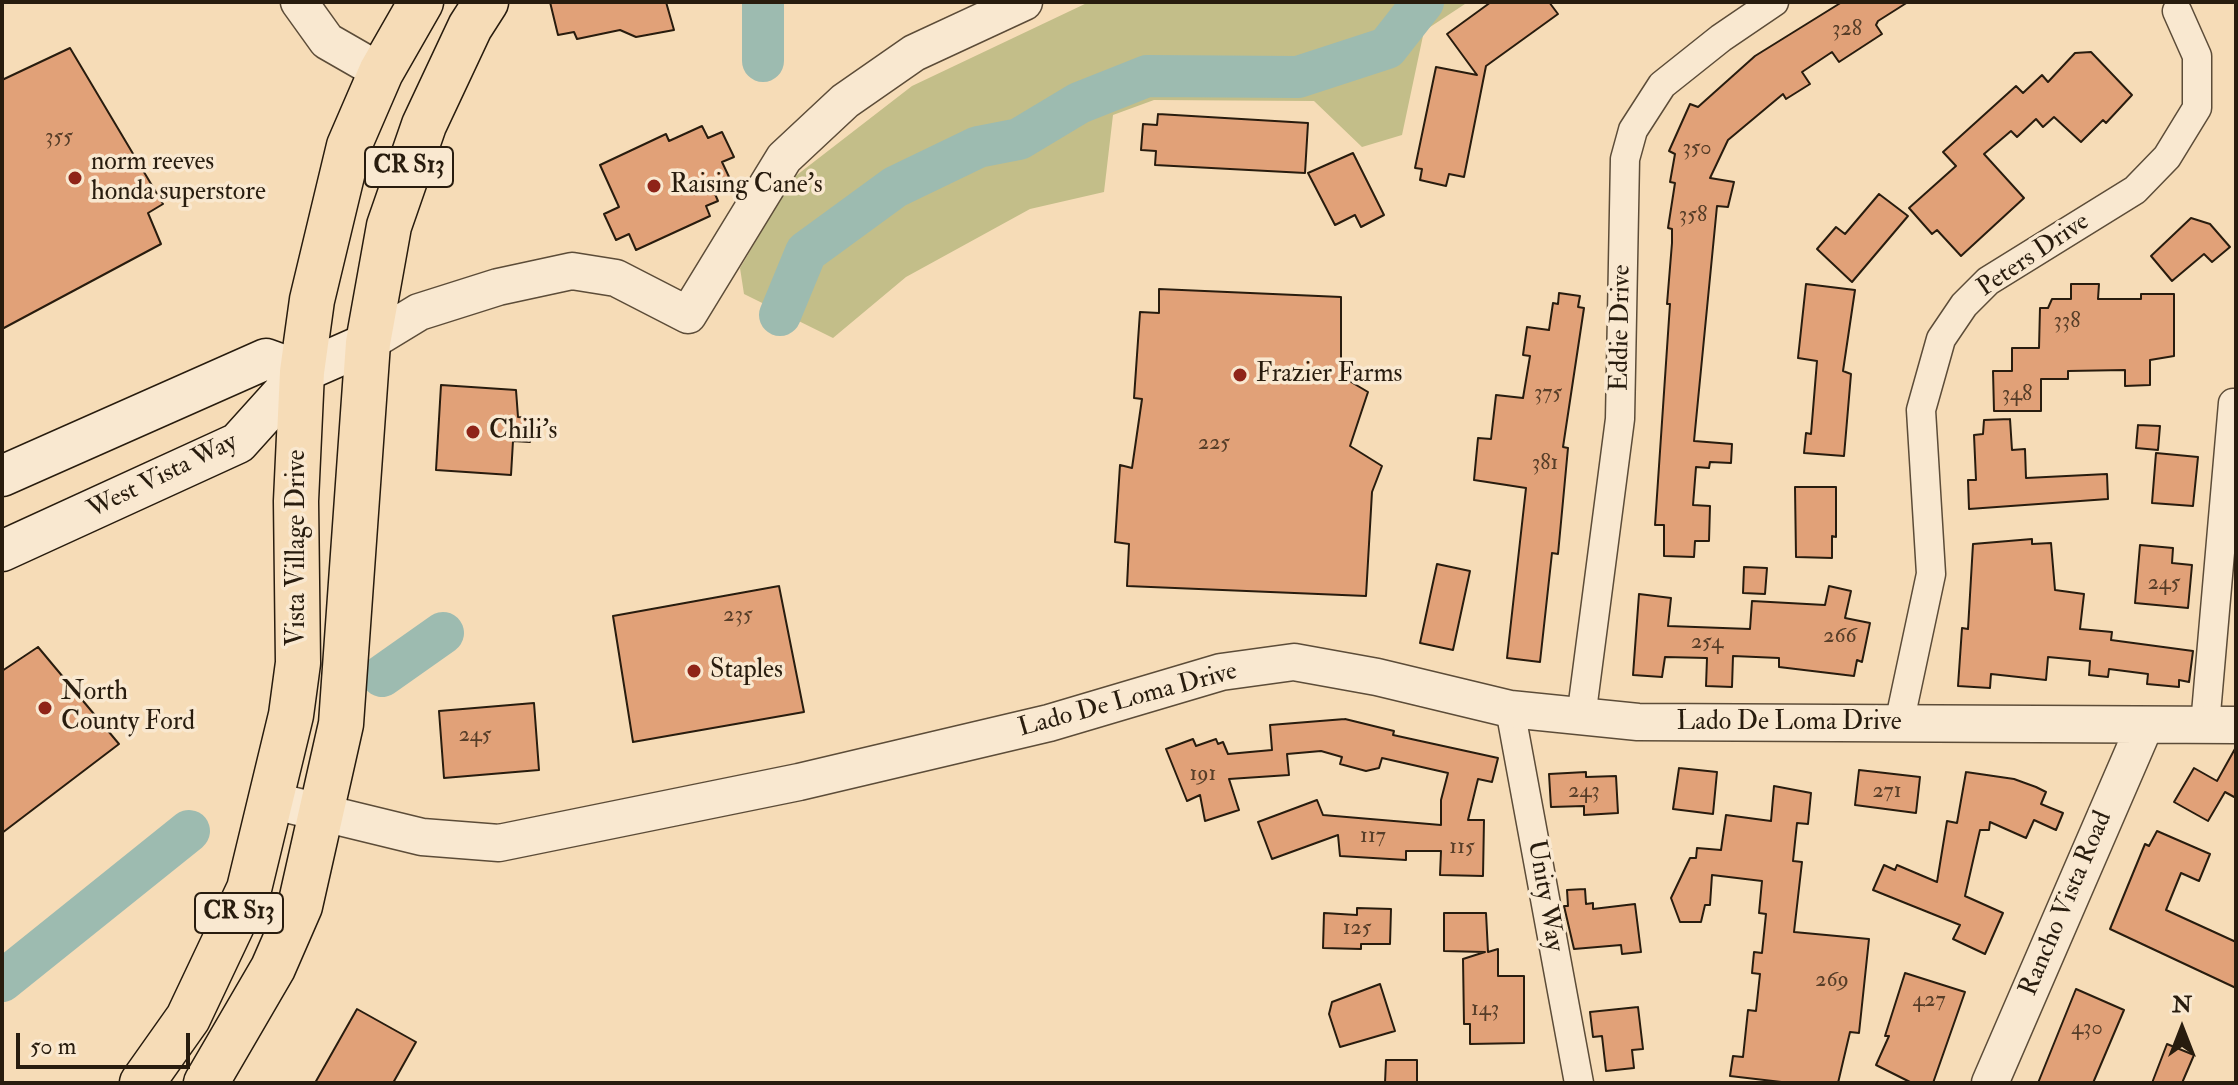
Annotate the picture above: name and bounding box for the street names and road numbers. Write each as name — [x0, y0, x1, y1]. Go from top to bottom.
road number: CR S13 — [365, 147, 453, 187]
street label: Peters Drive — [1972, 207, 2096, 305]
street label: Eddie Drive — [1605, 264, 1639, 392]
street label: West Vista Way — [83, 427, 243, 527]
street label: Vista Village Drive — [282, 450, 314, 646]
street label: Lado De Loma Drive — [1015, 657, 1241, 745]
street label: Lado De Loma Drive — [1676, 707, 1902, 739]
street label: Rancho Vista Road — [2014, 807, 2120, 1001]
street label: Unity Way — [1519, 838, 1569, 954]
road number: CR S13 — [195, 893, 283, 933]

